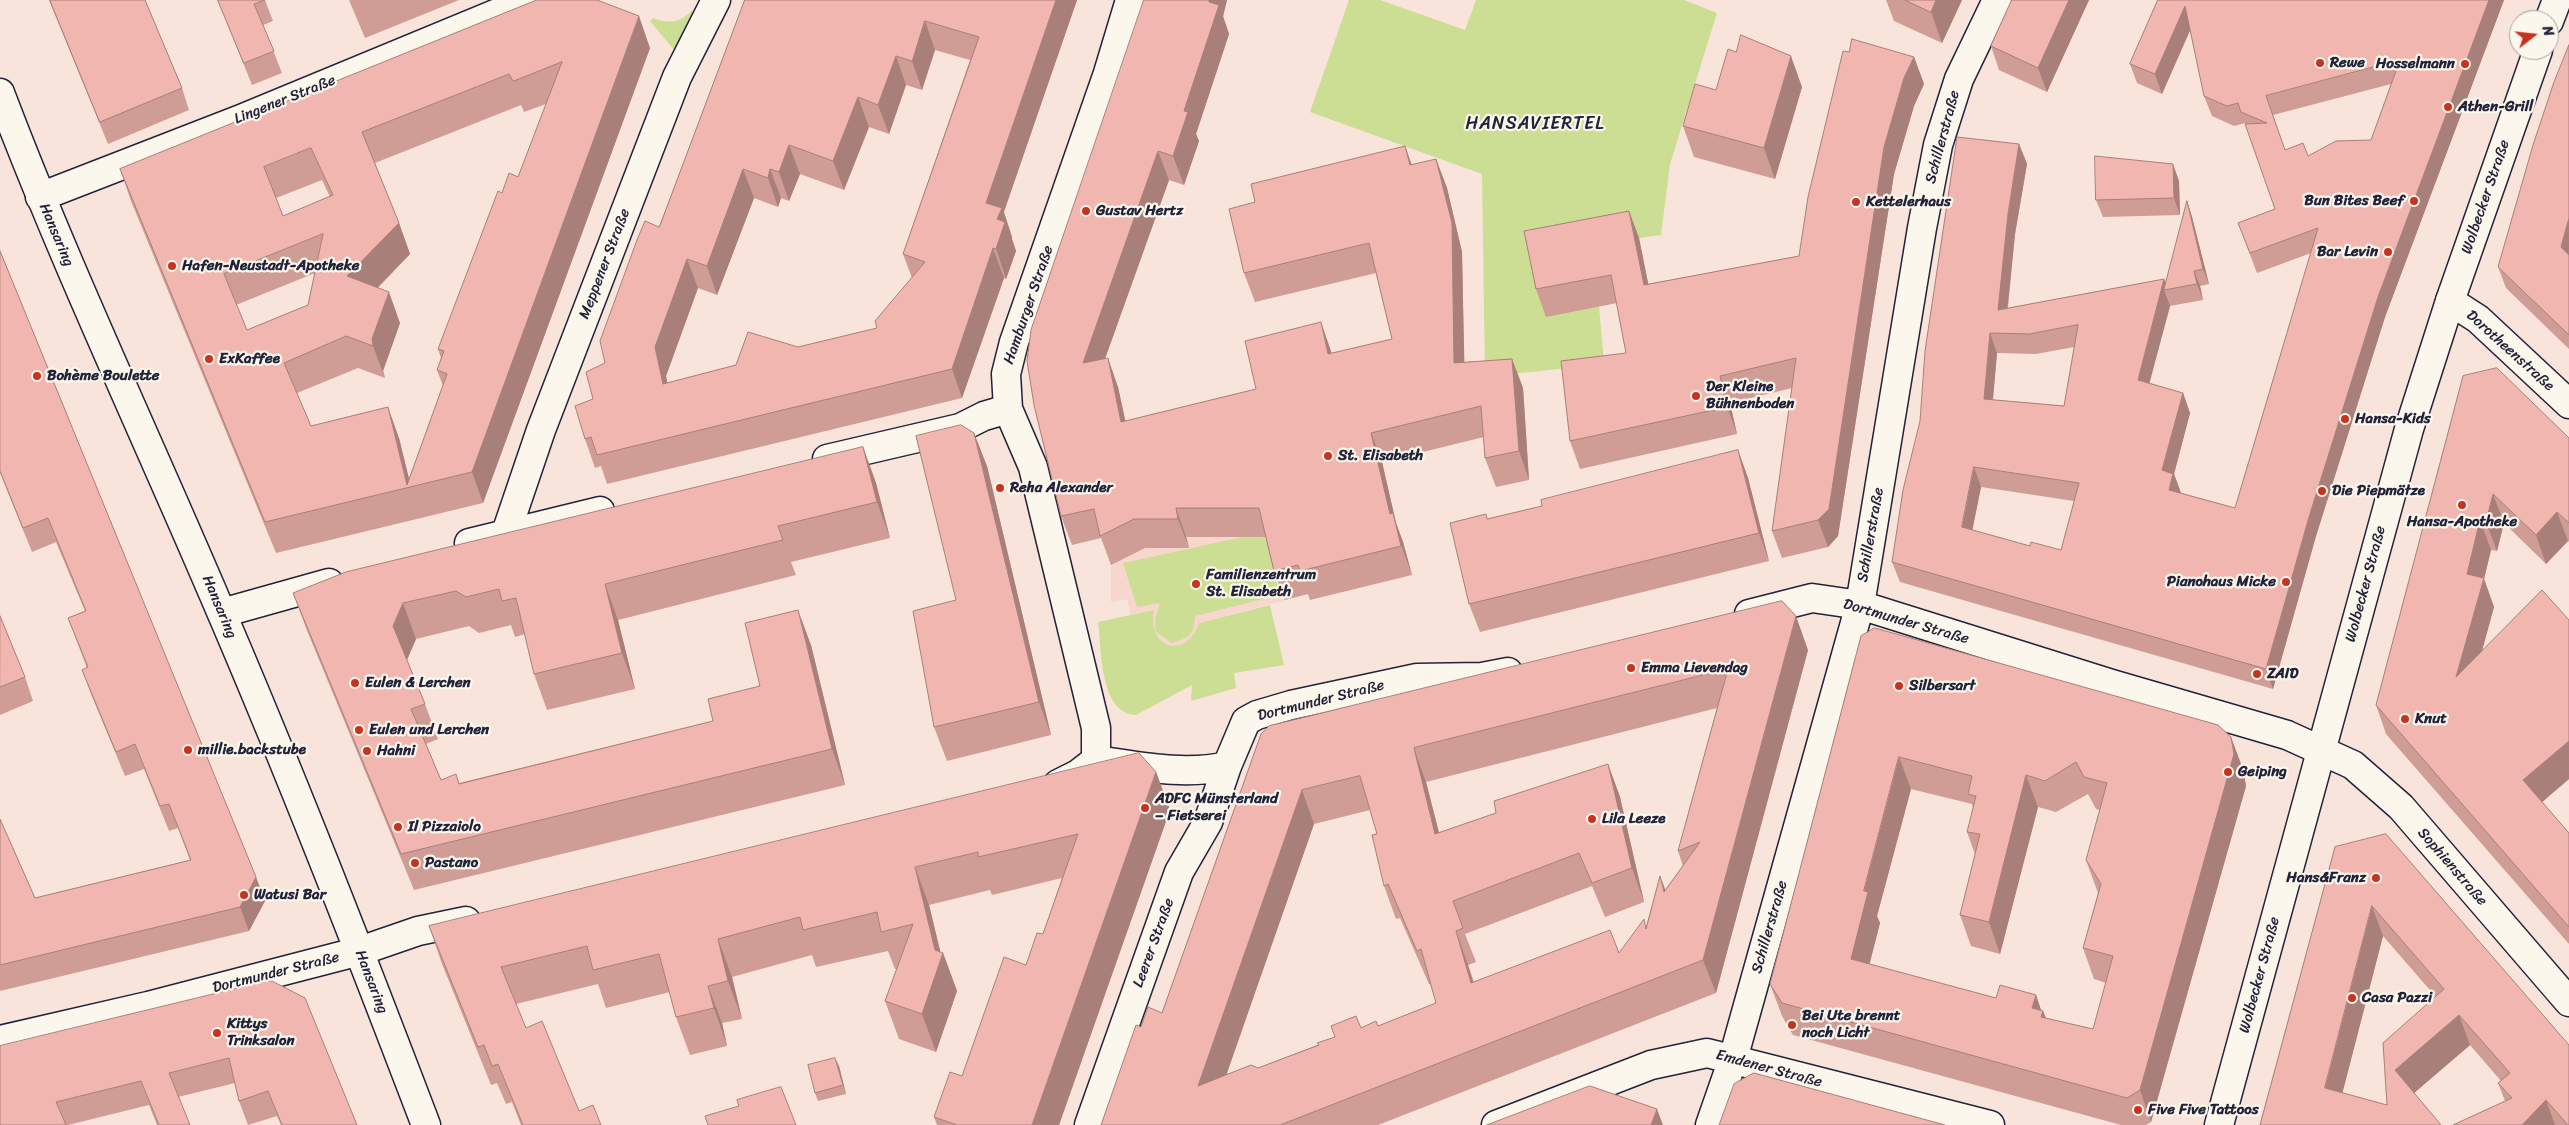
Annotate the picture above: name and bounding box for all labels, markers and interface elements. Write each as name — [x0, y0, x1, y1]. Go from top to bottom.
north arrow — [2509, 10, 2559, 60]
text: N — [2535, 23, 2561, 39]
place label: Rewe — [2330, 54, 2365, 72]
place label: Hosselmann — [2376, 55, 2455, 73]
marker: Rewe — [2314, 57, 2326, 69]
marker: Hosselmann — [2459, 58, 2471, 70]
street label: Lingener Straße — [232, 72, 338, 128]
street label: Schillerstraße — [1922, 88, 1964, 186]
place label: Athen-Grill — [2458, 98, 2533, 116]
marker: Athen-Grill — [2442, 101, 2454, 113]
district label: HANSAVIERTEL — [1466, 113, 1604, 135]
street label: Wolbecker Straße — [2458, 138, 2514, 256]
place label: Bun Bites Beef — [2304, 192, 2404, 210]
place label: Kettelerhaus — [1866, 193, 1951, 211]
marker: Bun Bites Beef — [2408, 195, 2420, 207]
marker: Kettelerhaus — [1850, 196, 1862, 208]
street label: Hansaring — [35, 201, 77, 269]
place label: Gustav Hertz — [1096, 202, 1183, 220]
marker: Gustav Hertz — [1080, 205, 1092, 217]
street label: Meppener Straße — [576, 206, 634, 322]
street label: Hamburger Straße — [1000, 243, 1058, 367]
place label: Bar Levin — [2317, 243, 2378, 261]
marker: Bar Levin — [2382, 246, 2394, 258]
place label: Hafen-Neustadt-Apotheke — [182, 257, 359, 275]
marker: Hafen-Neustadt-Apotheke — [166, 260, 178, 272]
street label: Dorotheenstraße — [2462, 307, 2558, 395]
place label: ExKaffee — [219, 350, 280, 368]
marker: ExKaffee — [203, 353, 215, 365]
place label: Bohème Boulette — [47, 367, 160, 385]
marker: Bohème Boulette — [31, 370, 43, 382]
place label: Der Kleine Bühnenboden — [1706, 378, 1794, 413]
marker: Der Kleine Bühnenboden — [1690, 390, 1702, 402]
place label: Hansa-Kids — [2355, 410, 2431, 428]
marker: Hansa-Kids — [2339, 413, 2351, 425]
place label: St. Elisabeth — [1338, 447, 1423, 465]
marker: St. Elisabeth — [1322, 450, 1334, 462]
place label: Reha Alexander — [1010, 479, 1113, 497]
marker: Reha Alexander — [994, 482, 1006, 494]
place label: Die Piepmätze — [2332, 482, 2425, 500]
marker: Die Piepmätze — [2316, 485, 2328, 497]
street label: Schillerstraße — [1854, 486, 1888, 584]
marker: Hansa-Apotheke — [2456, 499, 2468, 511]
place label: Hansa-Apotheke — [2407, 513, 2517, 531]
street label: Wolbecker Straße — [2342, 524, 2390, 644]
place label: Familienzentrum St. Elisabeth — [1206, 566, 1316, 601]
street label: Hansaring — [198, 573, 240, 641]
place label: Pianohaus Micke — [2167, 573, 2276, 591]
marker: Pianohaus Micke — [2280, 576, 2292, 588]
marker: Familienzentrum St. Elisabeth — [1190, 578, 1202, 590]
street label: Dortmunder Straße — [1841, 595, 1971, 649]
place label: Emma Lievendag — [1641, 659, 1748, 677]
marker: Emma Lievendag — [1625, 662, 1637, 674]
place label: ZAID — [2267, 665, 2298, 683]
marker: ZAID — [2251, 668, 2263, 680]
place label: Eulen & Lerchen — [365, 674, 471, 692]
marker: Eulen & Lerchen — [349, 677, 361, 689]
street label: Dortmunder Straße — [1256, 677, 1386, 725]
place label: Silbersart — [1909, 677, 1975, 695]
marker: Silbersart — [1893, 680, 1905, 692]
place label: Knut — [2415, 710, 2447, 728]
marker: Knut — [2399, 713, 2411, 725]
place label: Eulen und Lerchen — [369, 721, 489, 739]
marker: Eulen und Lerchen — [353, 724, 365, 736]
place label: millie.backstube — [198, 741, 306, 759]
place label: Hahni — [377, 742, 415, 760]
marker: millie.backstube — [182, 744, 194, 756]
marker: Hahni — [361, 745, 373, 757]
place label: Geiping — [2238, 763, 2287, 781]
marker: Geiping — [2222, 766, 2234, 778]
place label: ADFC Münsterland – Fietserei — [1155, 790, 1278, 825]
marker: ADFC Münsterland – Fietserei — [1139, 802, 1151, 814]
place label: Lila Leeze — [1602, 810, 1665, 828]
marker: Lila Leeze — [1586, 813, 1598, 825]
place label: Il Pizzaiolo — [408, 818, 481, 836]
marker: Il Pizzaiolo — [392, 821, 404, 833]
street label: Sophienstraße — [2413, 824, 2491, 910]
place label: Pastano — [425, 854, 478, 872]
marker: Pastano — [409, 857, 421, 869]
place label: Hans&Franz — [2286, 869, 2366, 887]
marker: Hans&Franz — [2370, 872, 2382, 884]
street label: Schillerstraße — [1748, 878, 1792, 976]
place label: Watusi Bar — [254, 886, 326, 904]
marker: Watusi Bar — [238, 889, 250, 901]
street label: Leerer Straße — [1130, 896, 1178, 990]
street label: Wolbecker Straße — [2236, 915, 2284, 1035]
street label: Hansaring — [351, 948, 391, 1016]
street label: Dortmunder Straße — [211, 949, 341, 997]
place label: Casa Pazzi — [2362, 989, 2432, 1007]
marker: Casa Pazzi — [2346, 992, 2358, 1004]
place label: Bei Ute brennt noch Licht — [1802, 1007, 1900, 1042]
place label: Kittys Trinksalon — [227, 1015, 295, 1050]
marker: Bei Ute brennt noch Licht — [1786, 1019, 1798, 1031]
marker: Kittys Trinksalon — [211, 1027, 223, 1039]
street label: Emdener Straße — [1714, 1046, 1824, 1092]
place label: Five Five Tattoos — [2148, 1101, 2259, 1119]
marker: Five Five Tattoos — [2132, 1104, 2144, 1116]

